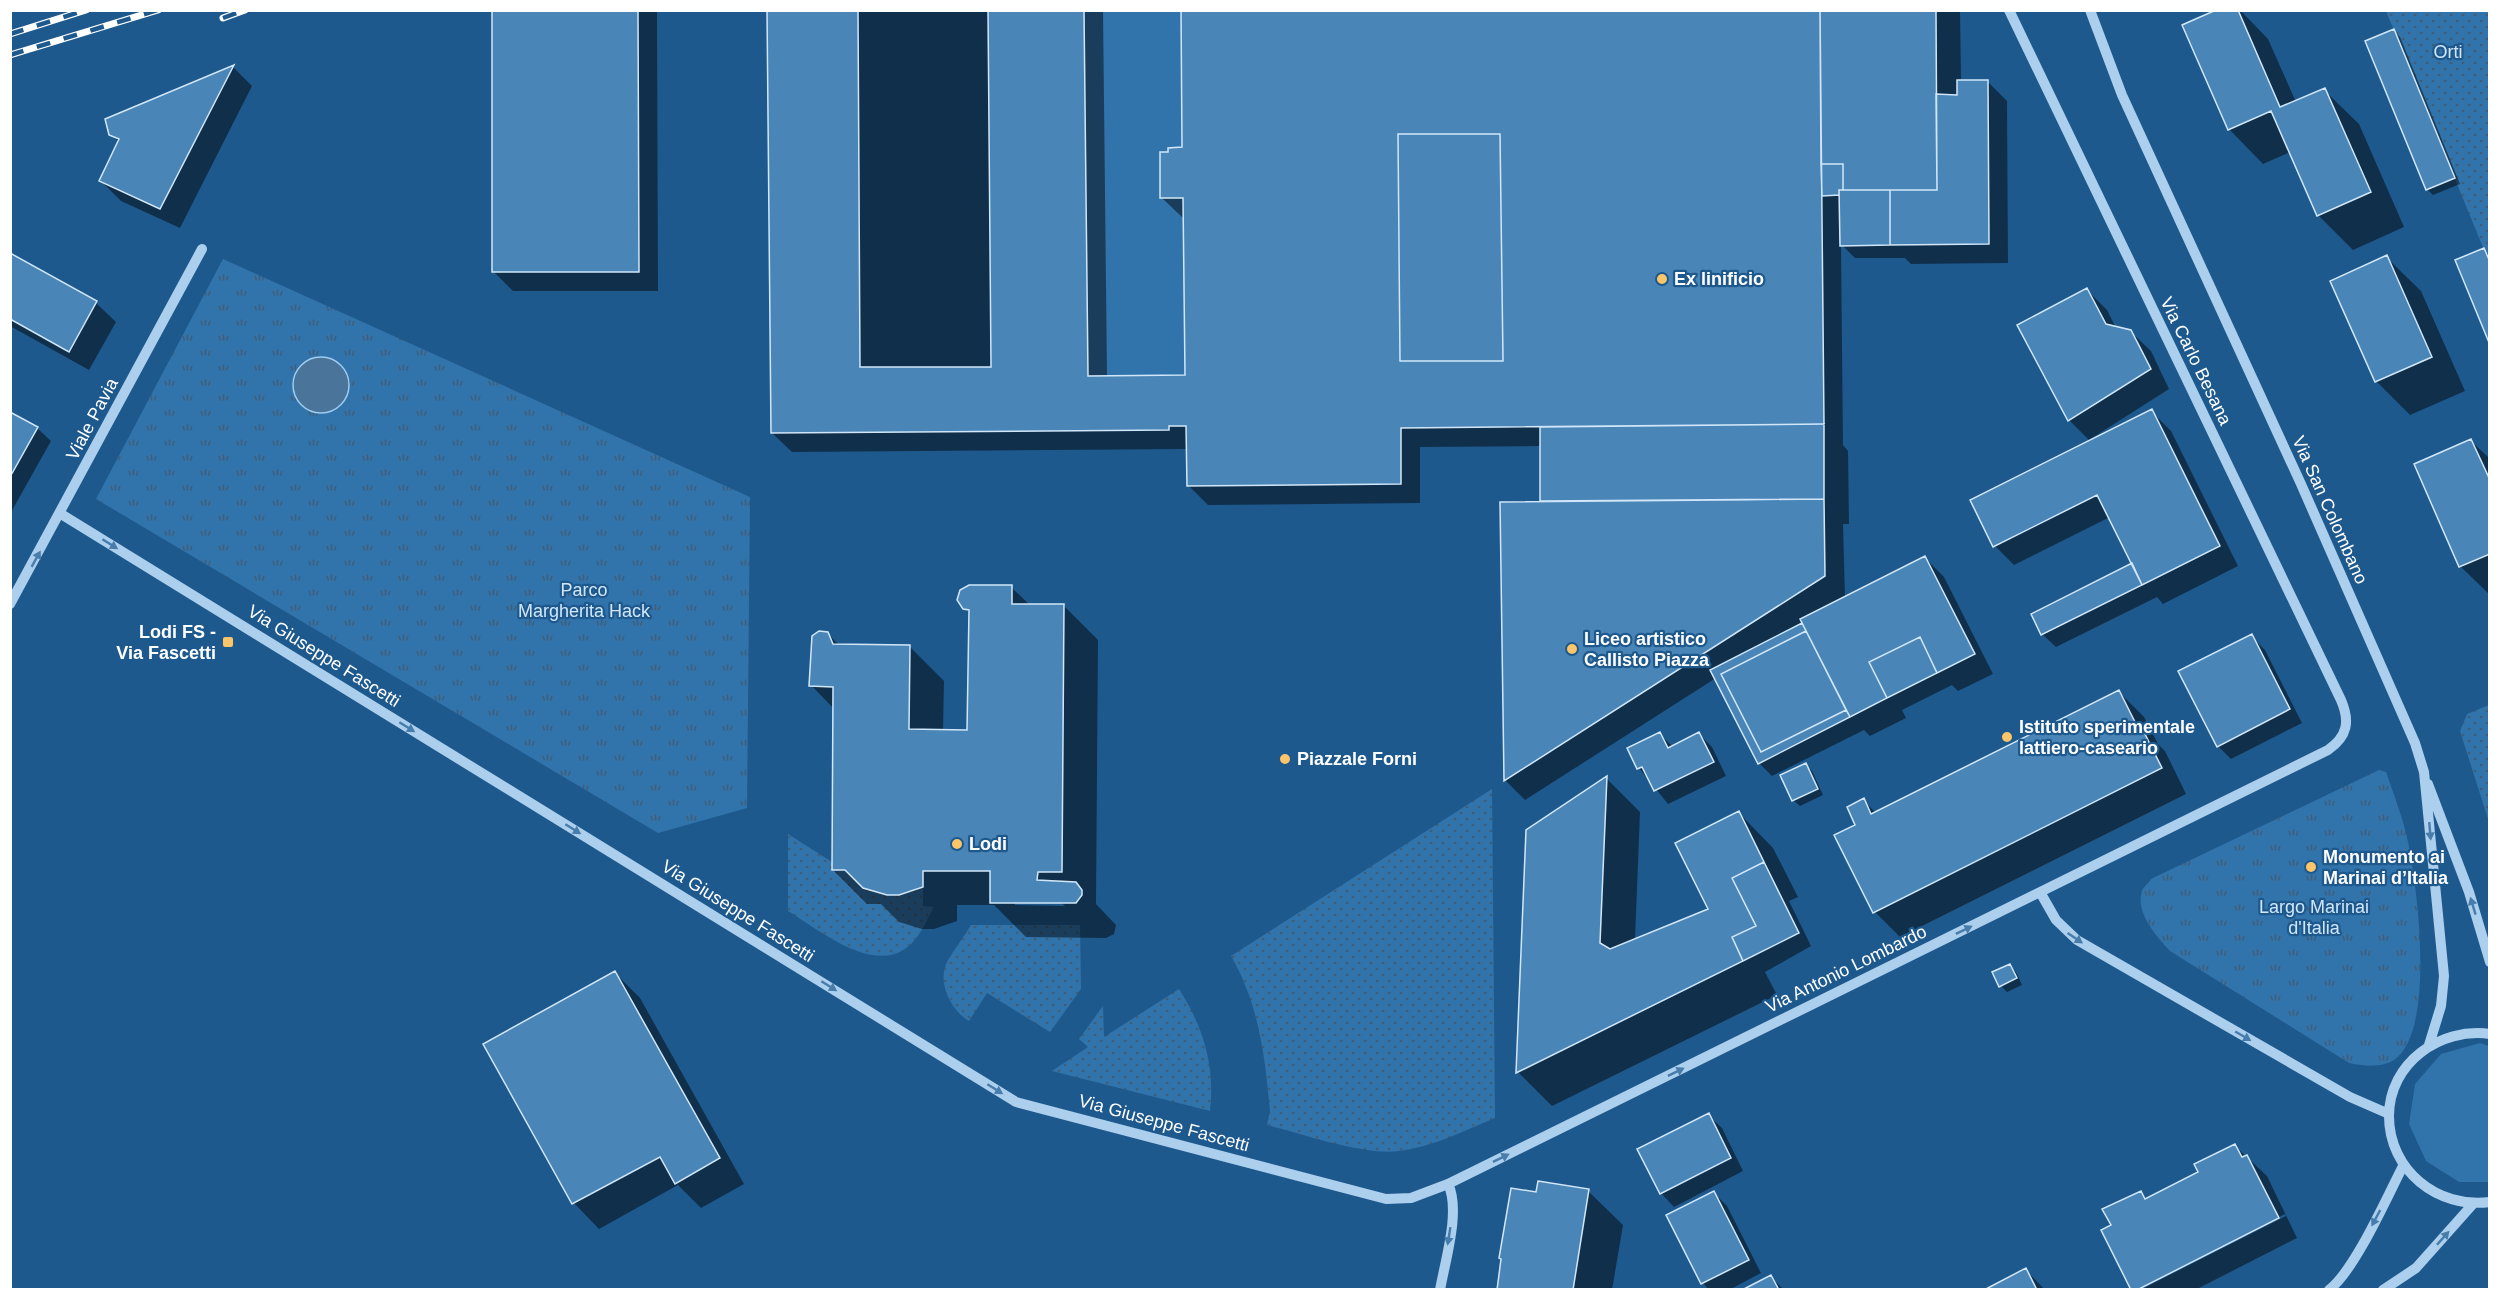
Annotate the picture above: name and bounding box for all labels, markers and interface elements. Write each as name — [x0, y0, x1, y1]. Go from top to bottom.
park label: Orti — [2434, 42, 2463, 62]
place label: Ex linificio — [1674, 269, 1764, 289]
marker: Ex linificio — [1655, 272, 1669, 286]
street label: Via Carlo Besana — [2156, 294, 2236, 429]
street label: Viale Pavia — [62, 374, 122, 463]
street label: Via San Colombano — [2288, 433, 2372, 587]
one-way arrow — [102, 539, 118, 550]
one-way arrow — [30, 551, 41, 567]
park label: Parco Margherita Hack — [518, 580, 651, 621]
street label: Via Giuseppe Fascetti — [244, 601, 404, 711]
place label: Lodi FS - Via Fascetti — [116, 622, 216, 663]
place label: Liceo artistico Callisto Piazza — [1584, 629, 1710, 670]
marker: Lodi FS - Via Fascetti — [221, 635, 235, 649]
marker: Liceo artistico Callisto Piazza — [1565, 642, 1579, 656]
place label: Istituto sperimentale lattiero-caseario — [2019, 717, 2195, 758]
one-way arrow — [399, 721, 415, 732]
marker: Istituto sperimentale lattiero-caseario — [2000, 730, 2014, 744]
place label: Piazzale Forni — [1297, 749, 1417, 769]
marker: Piazzale Forni — [1278, 752, 1292, 766]
one-way arrow — [2425, 821, 2435, 840]
one-way arrow — [565, 823, 581, 834]
place label: Lodi — [969, 834, 1007, 854]
marker: Lodi — [950, 837, 964, 851]
place label: Monumento ai Marinai d’Italia — [2323, 847, 2449, 888]
street label: Via Giuseppe Fascetti — [658, 856, 818, 966]
marker: Monumento ai Marinai d’Italia — [2304, 860, 2318, 874]
park label: Largo Marinai d'Italia — [2259, 897, 2369, 938]
one-way arrow — [2468, 897, 2477, 915]
street label: Via Antonio Lombardo — [1762, 921, 1930, 1017]
one-way arrow — [1955, 925, 1972, 934]
one-way arrow — [2067, 932, 2083, 943]
one-way arrow — [820, 981, 837, 992]
one-way arrow — [2235, 1031, 2252, 1041]
one-way arrow — [1667, 1067, 1684, 1076]
one-way arrow — [986, 1083, 1003, 1094]
street label: Via Giuseppe Fascetti — [1077, 1091, 1251, 1155]
one-way arrow — [1492, 1153, 1509, 1162]
one-way arrow — [2371, 1209, 2381, 1226]
one-way arrow — [1444, 1227, 1453, 1246]
one-way arrow — [2436, 1231, 2449, 1246]

